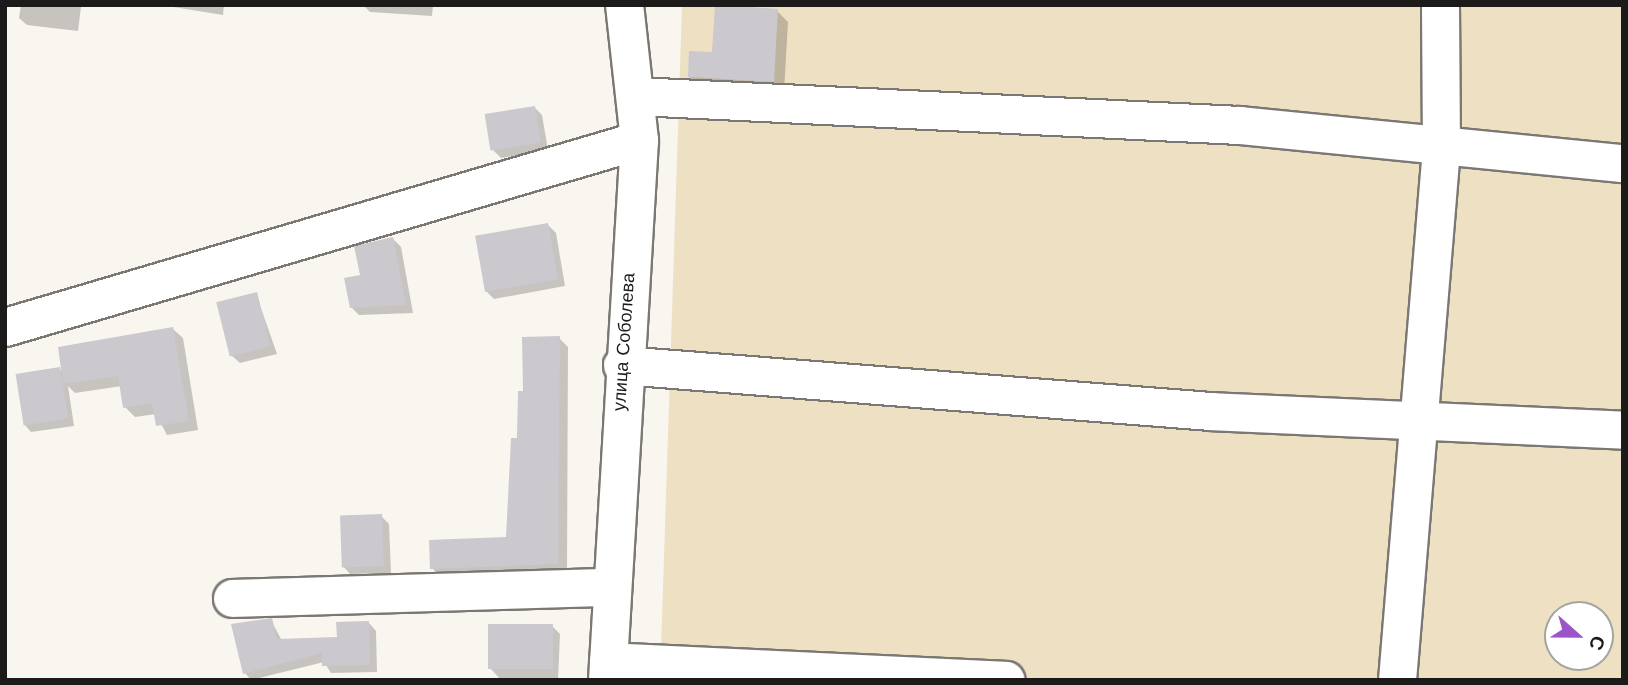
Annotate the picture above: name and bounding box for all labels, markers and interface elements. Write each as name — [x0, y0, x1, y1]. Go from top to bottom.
street label: улица Соболева — [608, 272, 640, 412]
north arrow — [1544, 601, 1614, 671]
text: С — [1584, 632, 1610, 654]

